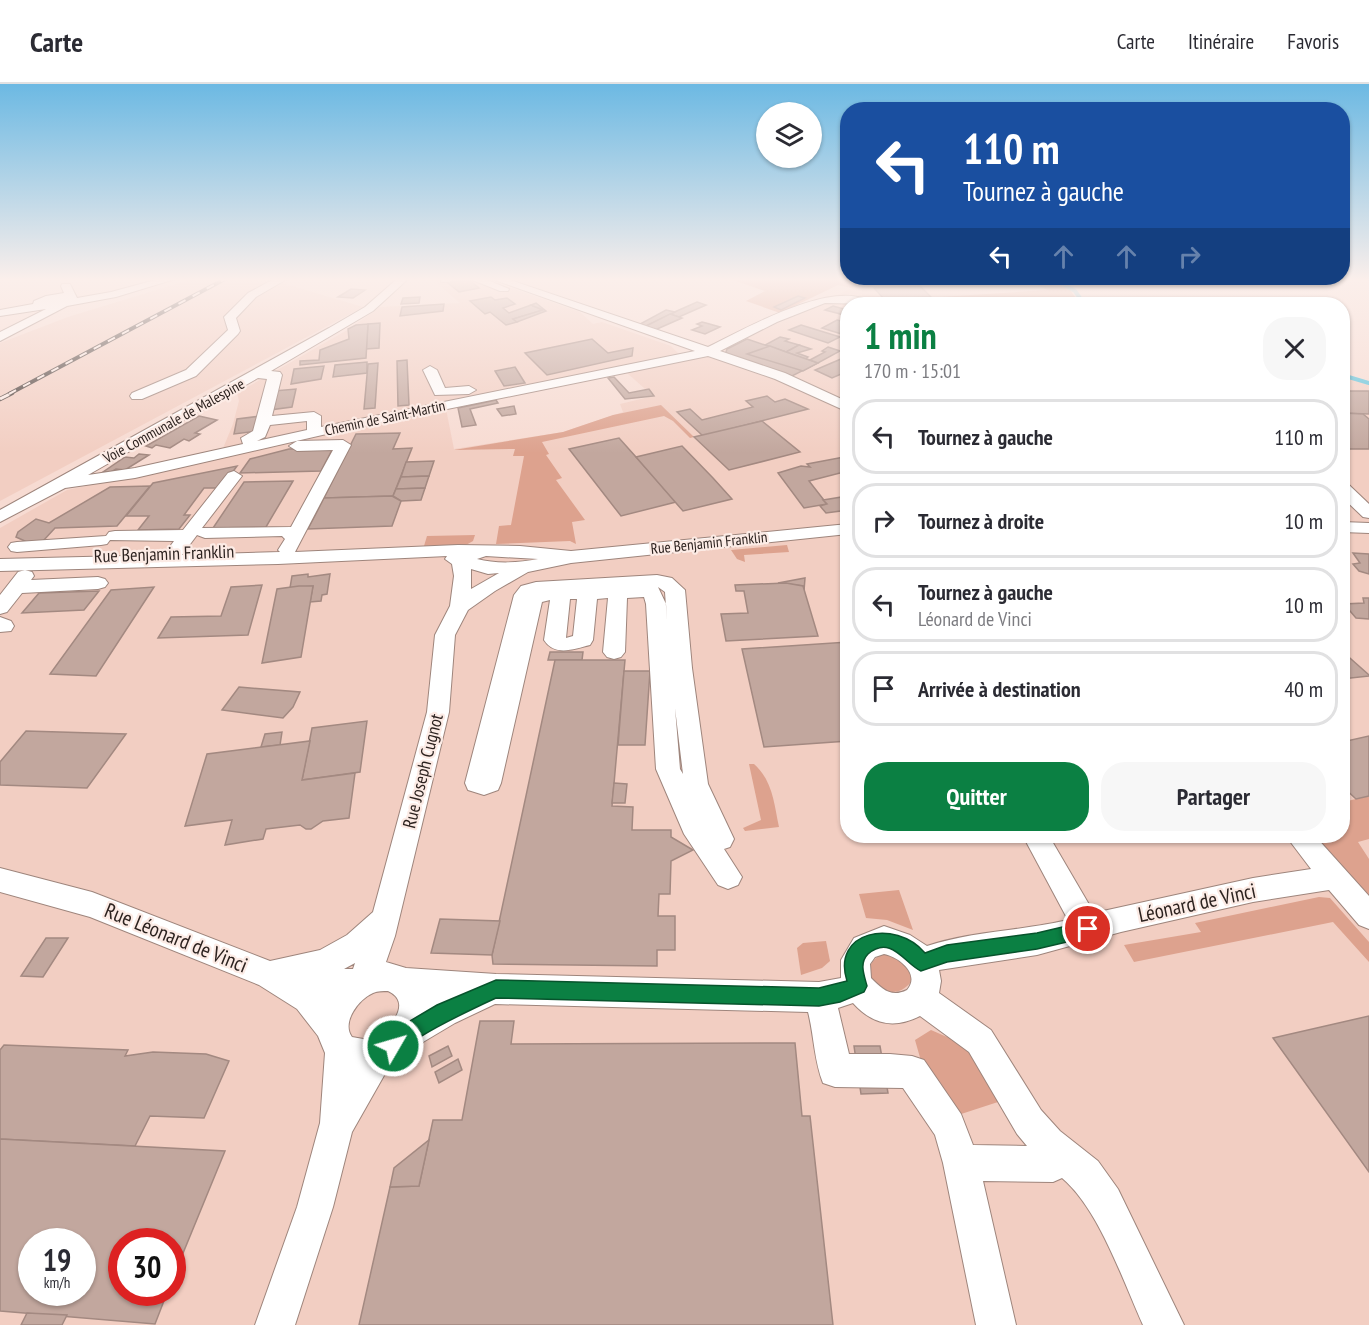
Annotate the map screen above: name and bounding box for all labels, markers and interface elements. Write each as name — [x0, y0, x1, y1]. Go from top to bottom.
text: Carte — [30, 23, 83, 60]
text: Carte — [1117, 28, 1155, 55]
text: Itinéraire — [1188, 28, 1254, 55]
text: Favoris — [1287, 28, 1339, 55]
map controls — [756, 102, 822, 168]
button: layers — [756, 102, 822, 168]
text: 110 m — [963, 121, 1060, 176]
icon: left — [864, 126, 942, 204]
text: Tournez à gauche — [963, 174, 1124, 208]
icon: left — [984, 240, 1017, 273]
icon: ahead — [1047, 240, 1080, 273]
icon: ahead — [1110, 240, 1143, 273]
icon: right — [1173, 240, 1206, 273]
text: 1 min — [864, 312, 937, 359]
button: close — [1263, 317, 1326, 380]
text: 170 m · 15:01 — [864, 358, 961, 384]
street label: Voie Communale de Malespine — [99, 374, 248, 468]
street label: Chemin de Saint-Martin — [323, 395, 447, 440]
icon: left — [867, 420, 900, 453]
text: Tournez à gauche — [918, 423, 1053, 451]
text: 110 m — [1274, 423, 1323, 451]
icon: right — [867, 504, 900, 537]
text: Tournez à droite — [918, 507, 1044, 535]
text: 10 m — [1284, 507, 1323, 535]
street label: Rue Benjamin Franklin — [650, 527, 768, 558]
street label: Rue Benjamin Franklin — [93, 540, 235, 567]
text: Tournez à gauche — [918, 578, 1053, 606]
icon: left — [867, 588, 900, 621]
text: 10 m — [1284, 591, 1323, 619]
text: Léonard de Vinci — [918, 606, 1032, 632]
icon: arrive — [867, 672, 900, 705]
text: Arrivée à destination — [918, 675, 1081, 703]
text: 40 m — [1284, 675, 1323, 703]
street label: Rue Joseph Cugnot — [397, 711, 448, 830]
button: Quitter — [864, 762, 1089, 831]
button: Partager — [1101, 762, 1326, 831]
street label: Léonard de Vinci — [1136, 877, 1258, 928]
street label: Rue Léonard de Vinci — [101, 897, 252, 978]
pin — [1062, 903, 1113, 954]
icon: arrive — [1071, 912, 1104, 945]
position arrow — [361, 1014, 425, 1078]
speed limit sign: 30 — [108, 1228, 186, 1306]
text: 19 — [43, 1240, 71, 1279]
text: km/h — [44, 1273, 70, 1292]

